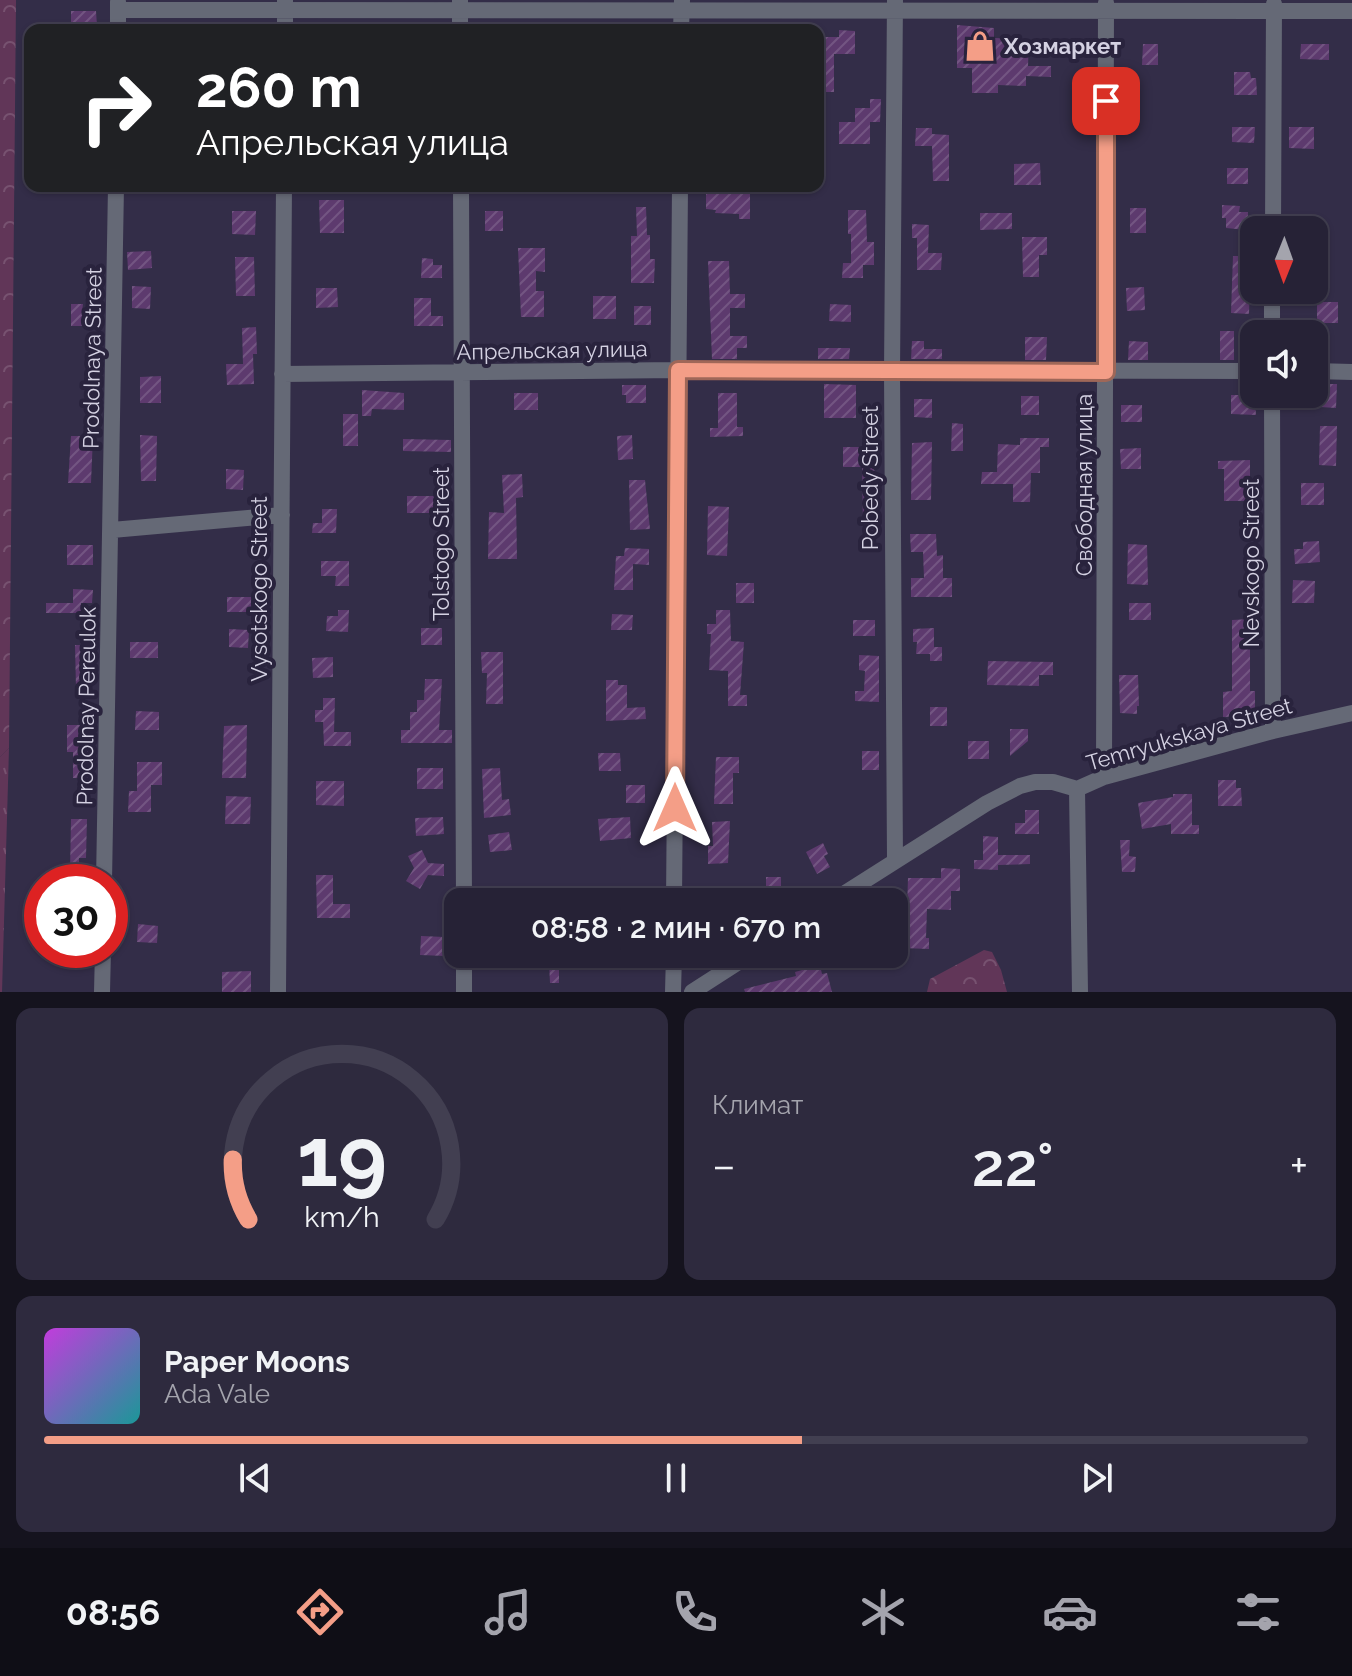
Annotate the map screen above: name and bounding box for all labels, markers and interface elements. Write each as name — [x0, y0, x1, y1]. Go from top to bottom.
shop icon: Хозмаркет — [963, 29, 997, 63]
place label: Хозмаркет — [1003, 33, 1121, 59]
text: 260 m — [196, 54, 362, 120]
icon: right — [64, 56, 168, 160]
pin — [1072, 67, 1140, 135]
icon: arrive — [1084, 79, 1128, 123]
text: Апрельская улица — [196, 121, 509, 163]
north arrow — [1240, 216, 1328, 304]
map controls — [1240, 216, 1328, 408]
street label: Prodolnaya Street — [77, 266, 107, 449]
button: sound — [1240, 320, 1328, 408]
street label: Апрельская улица — [456, 335, 648, 365]
street label: Свободная улица — [1071, 394, 1097, 576]
street label: Pobedy Street — [857, 405, 883, 550]
street label: Tolstogo Street — [428, 466, 454, 621]
street label: Nevskogo Street — [1238, 478, 1264, 647]
street label: Vysotskogo Street — [246, 496, 272, 682]
street label: Prodolnay Pereulok — [71, 606, 101, 806]
street label: Temryukskaya Street — [1083, 692, 1295, 776]
position arrow — [633, 766, 717, 850]
speed limit sign: 30 — [24, 864, 128, 968]
text: 08:58 · 2 мин · 670 m — [531, 910, 821, 945]
text: Климат — [712, 1090, 803, 1120]
text: 19 — [297, 1108, 387, 1205]
text: 22° — [972, 1130, 1054, 1200]
text: − — [712, 1140, 736, 1191]
text: + — [1290, 1140, 1308, 1191]
text: km/h — [304, 1200, 380, 1234]
text: Paper Moons — [164, 1344, 350, 1379]
text: Ada Vale — [164, 1379, 270, 1409]
icon: previous — [233, 1456, 277, 1500]
icon: pause — [654, 1456, 698, 1500]
icon: next — [1075, 1456, 1119, 1500]
icon: directions — [292, 1584, 348, 1640]
icon: music — [480, 1584, 536, 1640]
icon: phone — [667, 1584, 723, 1640]
icon: climate — [855, 1584, 911, 1640]
icon: car — [1042, 1584, 1098, 1640]
icon: filters — [1230, 1584, 1286, 1640]
text: 08:56 — [66, 1591, 160, 1633]

